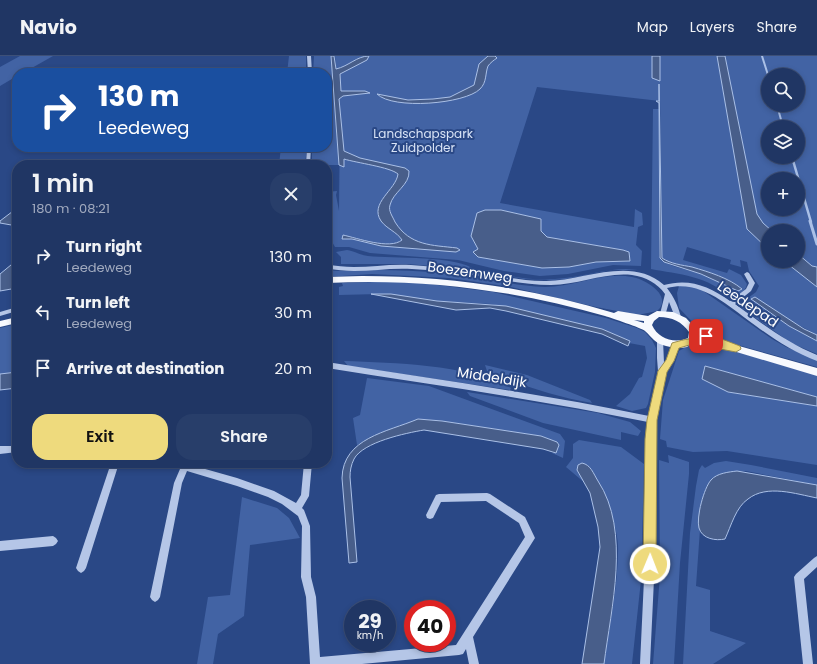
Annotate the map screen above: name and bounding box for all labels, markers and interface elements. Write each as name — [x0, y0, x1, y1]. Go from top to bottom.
text: Navio — [20, 14, 77, 41]
text: Map — [637, 17, 668, 37]
text: Layers — [690, 17, 734, 37]
text: Share — [756, 17, 797, 37]
map controls — [761, 68, 805, 268]
button: search — [761, 68, 805, 112]
text: 130 m — [98, 77, 179, 116]
icon: right — [32, 84, 84, 136]
text: Leedeweg — [98, 115, 190, 140]
button: layers — [761, 120, 805, 164]
park label: Landschapspark Zuidpolder — [373, 125, 474, 156]
text: 1 min — [32, 167, 94, 200]
button: + — [761, 172, 805, 216]
button: close — [270, 173, 312, 215]
text: 180 m · 08:21 — [32, 199, 110, 218]
button: − — [761, 224, 805, 268]
text: Turn right — [66, 236, 142, 257]
icon: right — [32, 245, 54, 267]
text: 130 m — [269, 246, 312, 267]
street label: Boezemweg — [426, 256, 514, 288]
text: Leedeweg — [66, 258, 132, 277]
street label: Leedepad — [713, 276, 783, 332]
text: Turn left — [66, 292, 130, 313]
icon: left — [32, 301, 54, 323]
text: 30 m — [274, 302, 312, 323]
text: Leedeweg — [66, 314, 132, 333]
pin — [689, 319, 723, 353]
icon: arrive — [695, 325, 717, 347]
icon: arrive — [32, 357, 54, 379]
text: Arrive at destination — [66, 358, 224, 379]
text: 20 m — [274, 358, 312, 379]
street label: Middeldijk — [456, 362, 529, 392]
button: Exit — [32, 414, 168, 460]
button: Share — [176, 414, 312, 460]
position arrow — [629, 543, 671, 585]
speed limit sign: 40 — [404, 600, 456, 652]
text: 29 — [358, 607, 382, 635]
text: km/h — [357, 628, 383, 643]

